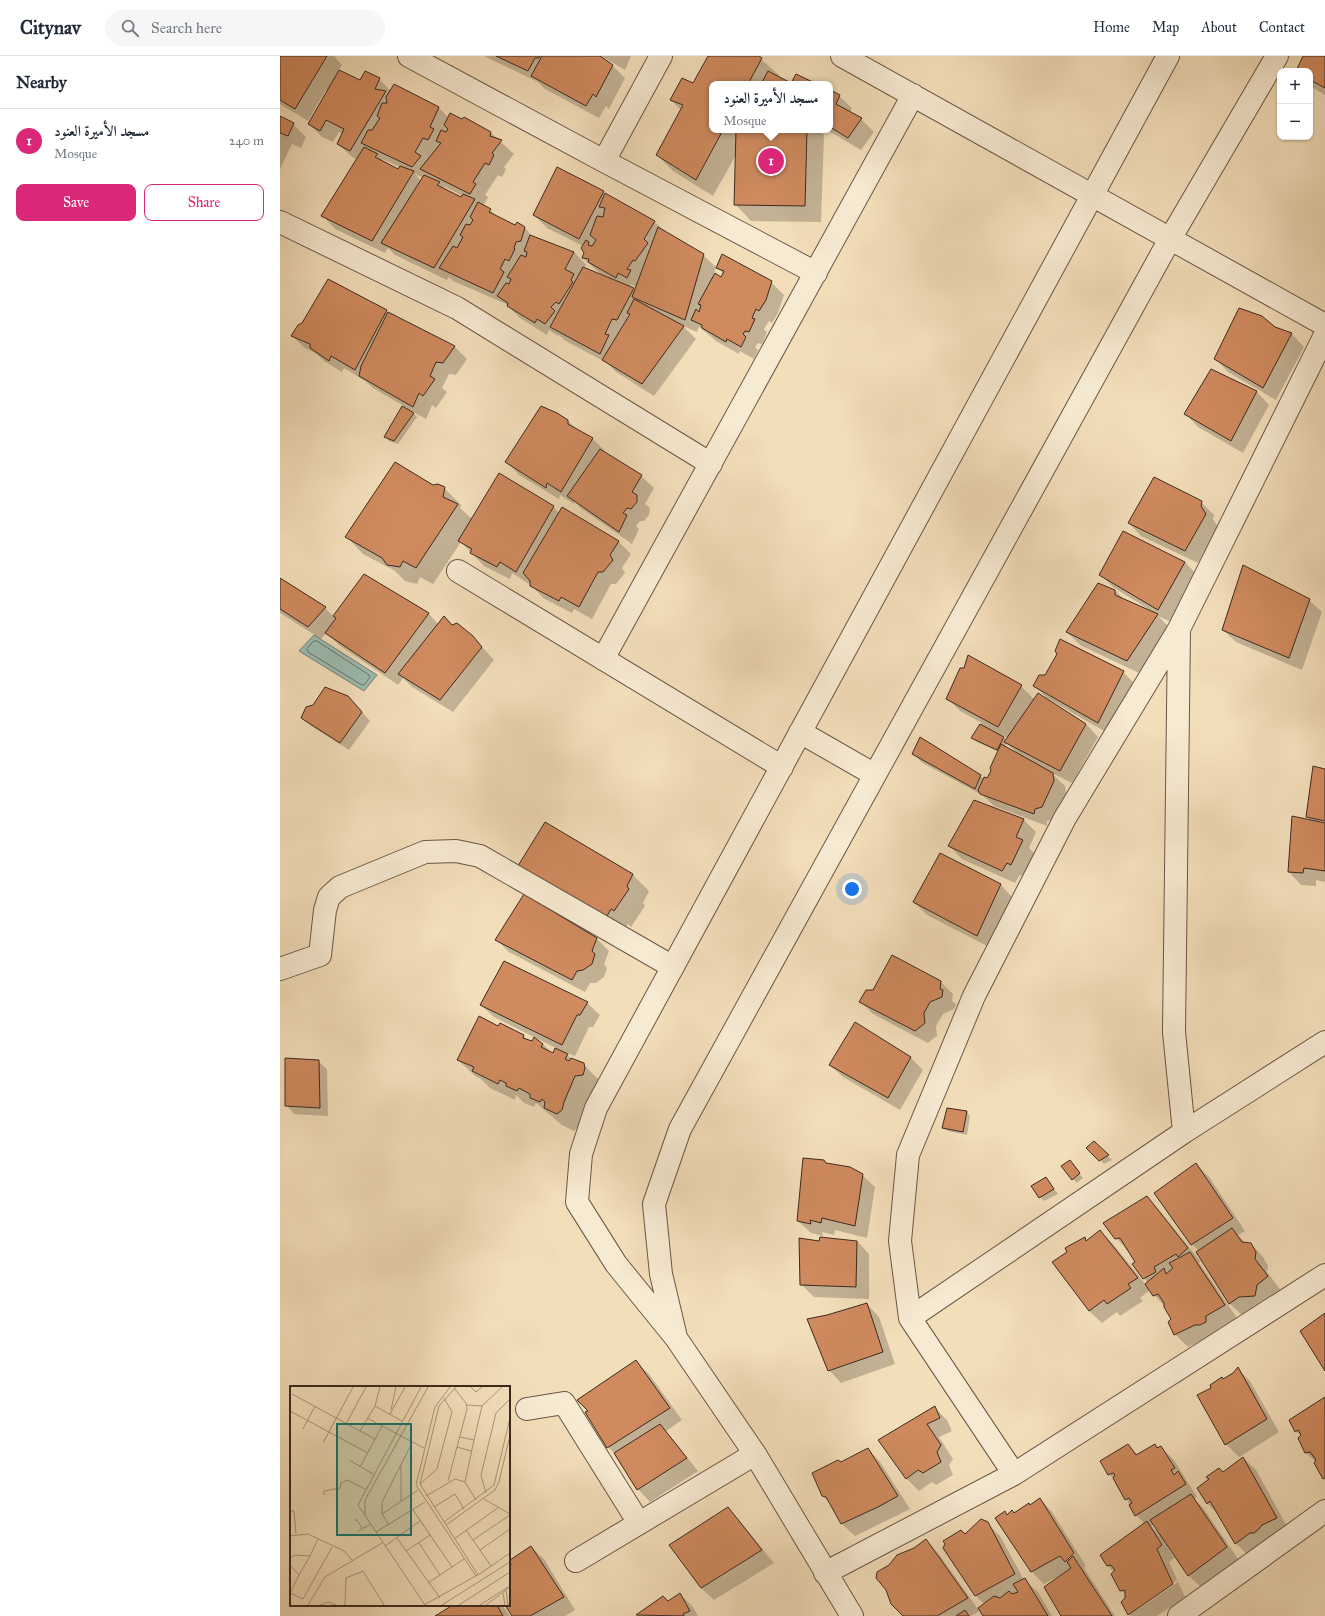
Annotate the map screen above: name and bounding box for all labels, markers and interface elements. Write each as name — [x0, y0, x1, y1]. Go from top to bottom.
search box — [105, 10, 385, 46]
text: Citynav — [20, 16, 81, 39]
icon: search — [119, 17, 141, 39]
text: Search here — [151, 19, 222, 37]
text: Home — [1093, 19, 1130, 36]
text: Map — [1152, 19, 1179, 36]
text: About — [1201, 19, 1237, 36]
text: Contact — [1259, 19, 1305, 36]
map controls — [1277, 68, 1313, 140]
button: + — [1277, 68, 1313, 104]
text: Nearby — [16, 72, 67, 93]
popup — [709, 81, 833, 133]
text: مسجد الأميرة العنود — [723, 89, 819, 107]
button: − — [1277, 104, 1313, 140]
text: Mosque — [723, 113, 767, 129]
text: مسجد الأميرة العنود — [54, 122, 149, 140]
text: 1 — [26, 133, 32, 149]
text: 240 m — [229, 133, 264, 149]
text: Mosque — [54, 146, 97, 162]
pin: 1 — [758, 146, 784, 176]
button: Save — [16, 184, 136, 221]
button: Share — [144, 184, 264, 221]
your location — [842, 879, 862, 899]
inset map — [290, 1386, 510, 1606]

